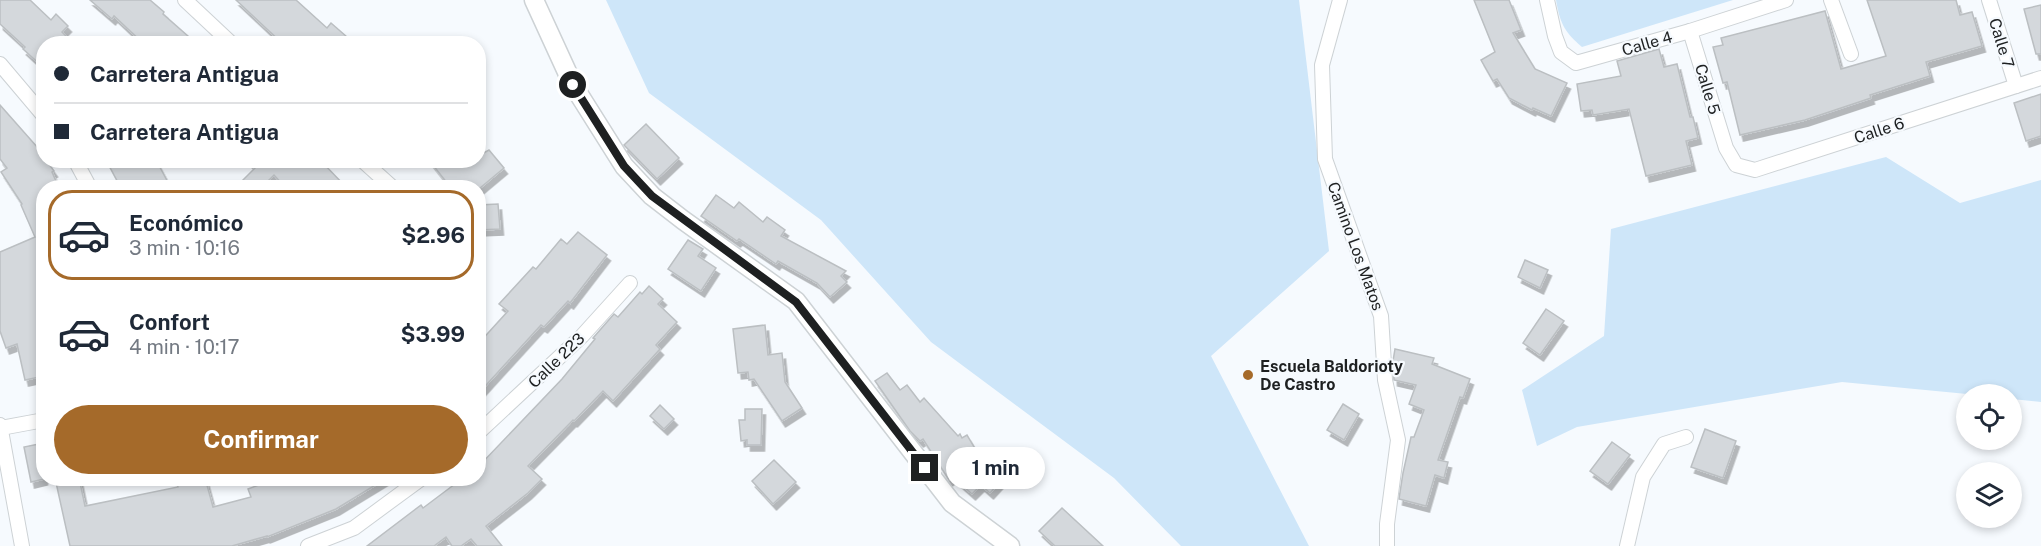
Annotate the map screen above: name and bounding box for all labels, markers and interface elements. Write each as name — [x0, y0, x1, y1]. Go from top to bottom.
street label: Calle 7 — [1985, 16, 2018, 70]
street label: Calle 4 — [1620, 27, 1675, 60]
text: Carretera Antigua — [90, 61, 279, 87]
street label: Calle 5 — [1691, 62, 1724, 117]
route start — [559, 71, 586, 98]
street label: Calle 6 — [1852, 113, 1907, 147]
text: Carretera Antigua — [90, 119, 279, 145]
street label: Camino Los Matos — [1323, 179, 1388, 313]
icon: car — [57, 208, 111, 262]
text: Económico — [129, 210, 244, 236]
text: $2.96 — [401, 222, 465, 248]
text: 3 min · 10:16 — [129, 236, 240, 260]
icon: car — [57, 307, 111, 361]
text: Confort — [129, 309, 210, 335]
text: $3.99 — [401, 321, 465, 347]
street label: Calle 223 — [524, 329, 588, 392]
text: 4 min · 10:17 — [129, 335, 240, 359]
place label: Escuela Baldorioty De Castro — [1260, 357, 1403, 394]
marker: Escuela Baldorioty De Castro — [1241, 368, 1255, 382]
map controls — [1956, 384, 2022, 528]
button: locate — [1956, 384, 2022, 450]
button: Confirmar — [54, 405, 468, 474]
callout: 1 min — [946, 447, 1045, 489]
route end — [911, 454, 938, 481]
text: 1 min — [971, 456, 1020, 480]
button: layers — [1956, 462, 2022, 528]

